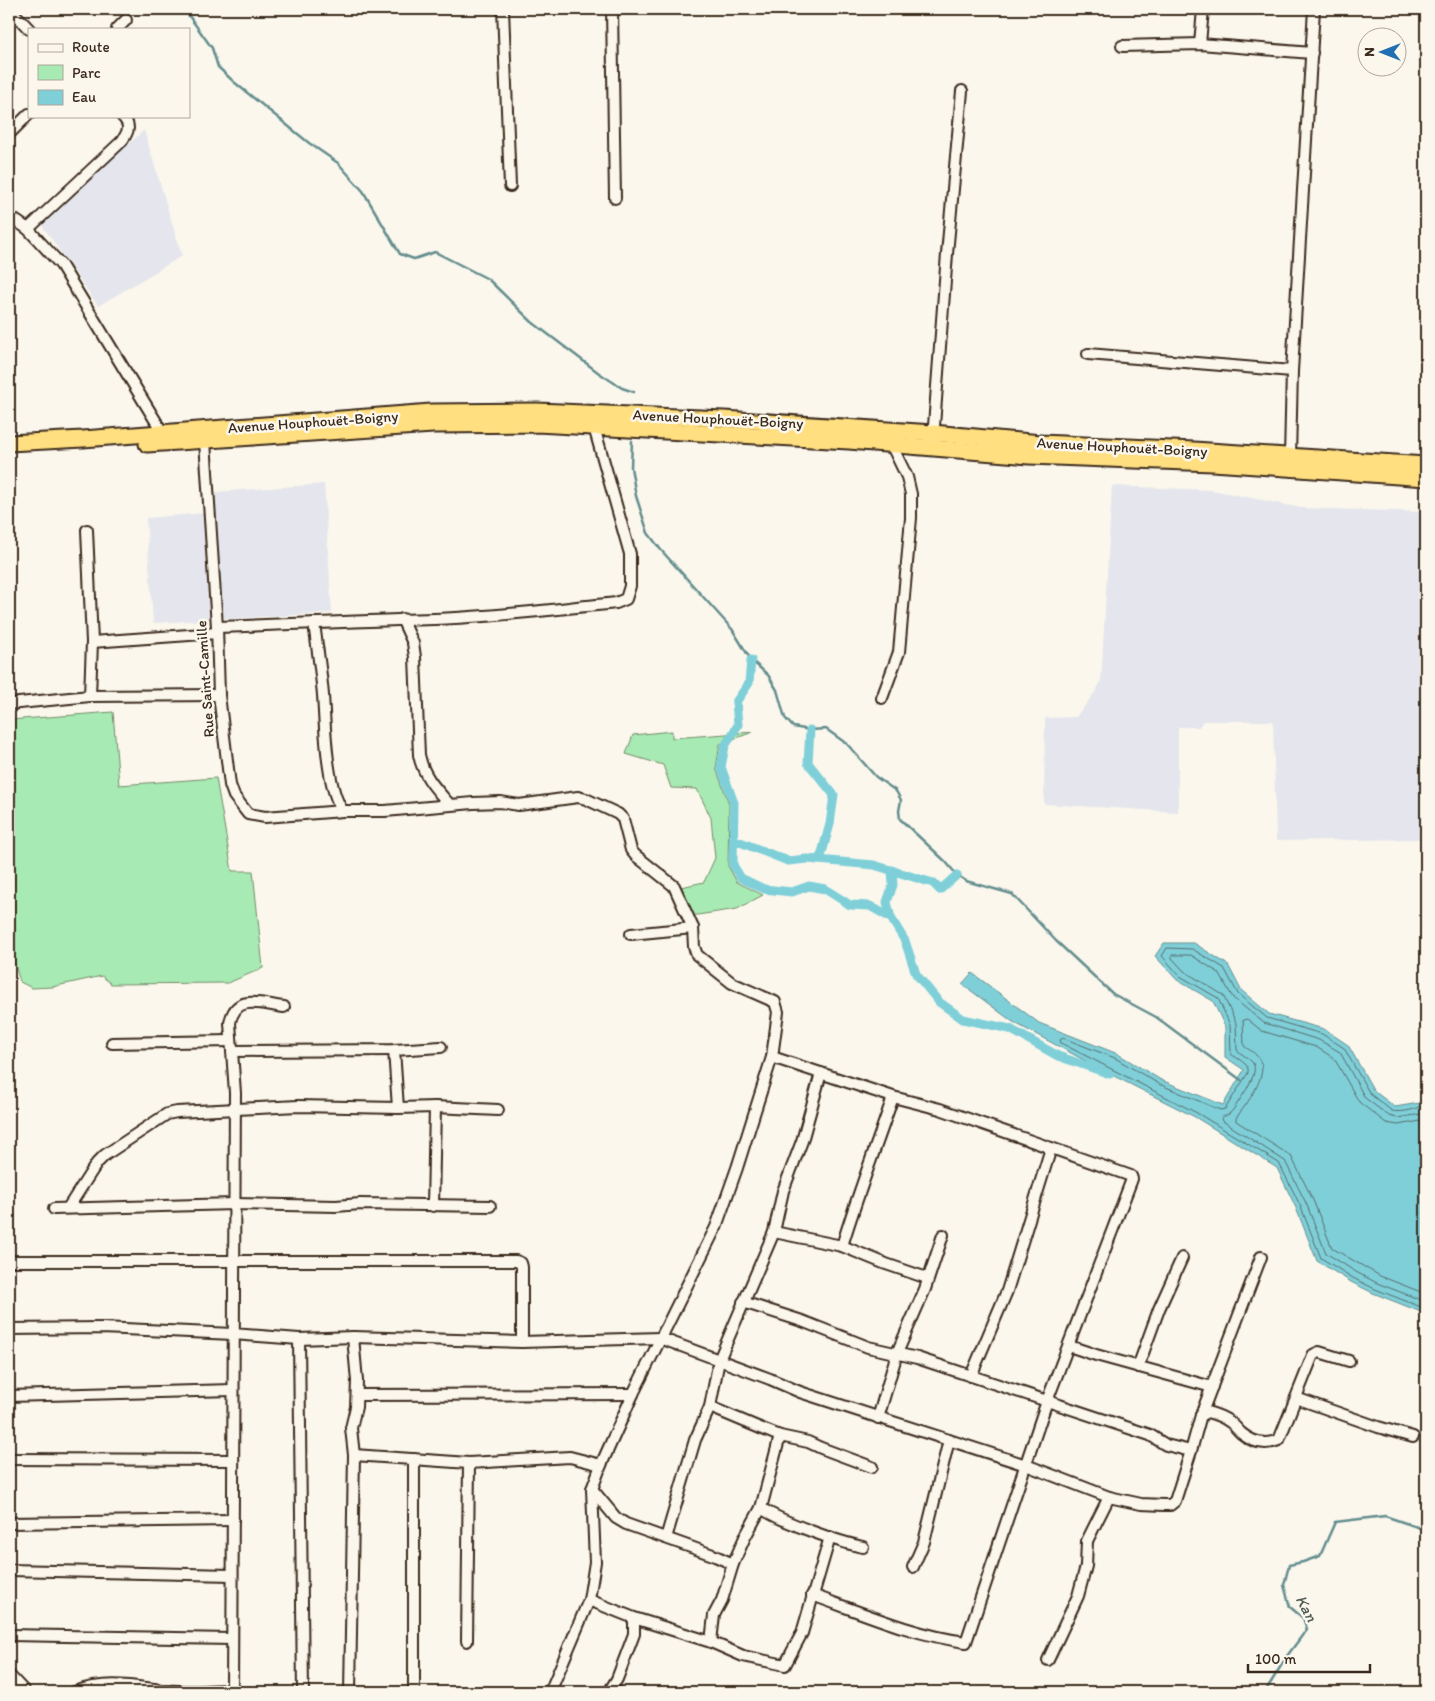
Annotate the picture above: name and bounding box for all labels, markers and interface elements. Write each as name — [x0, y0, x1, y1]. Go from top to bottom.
legend — [28, 28, 190, 118]
north arrow — [1358, 28, 1408, 78]
text: Route — [72, 38, 110, 56]
text: N — [1361, 47, 1378, 57]
text: Parc — [72, 64, 101, 82]
text: Eau — [72, 88, 96, 106]
street label: Avenue Houphouët-Boigny — [632, 406, 804, 432]
street label: Avenue Houphouët-Boigny — [227, 407, 399, 437]
street label: Avenue Houphouët-Boigny — [1036, 434, 1208, 460]
street label: Rue Saint-Camille — [192, 620, 218, 738]
water label: Kan — [1292, 1592, 1321, 1625]
scale bar — [1248, 1641, 1370, 1673]
text: 100 m — [1255, 1650, 1297, 1668]

